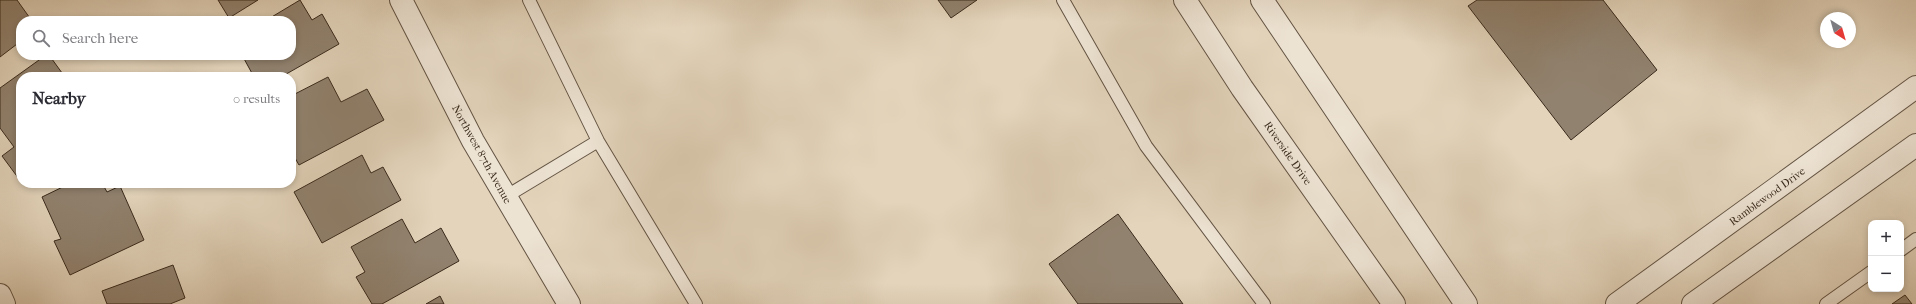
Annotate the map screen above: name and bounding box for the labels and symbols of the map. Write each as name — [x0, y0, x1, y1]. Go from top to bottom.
north arrow — [1820, 12, 1856, 48]
street label: Northwest 87th Avenue — [449, 103, 514, 206]
street label: Riverside Drive — [1261, 119, 1315, 188]
street label: Ramblewood Drive — [1727, 164, 1808, 228]

